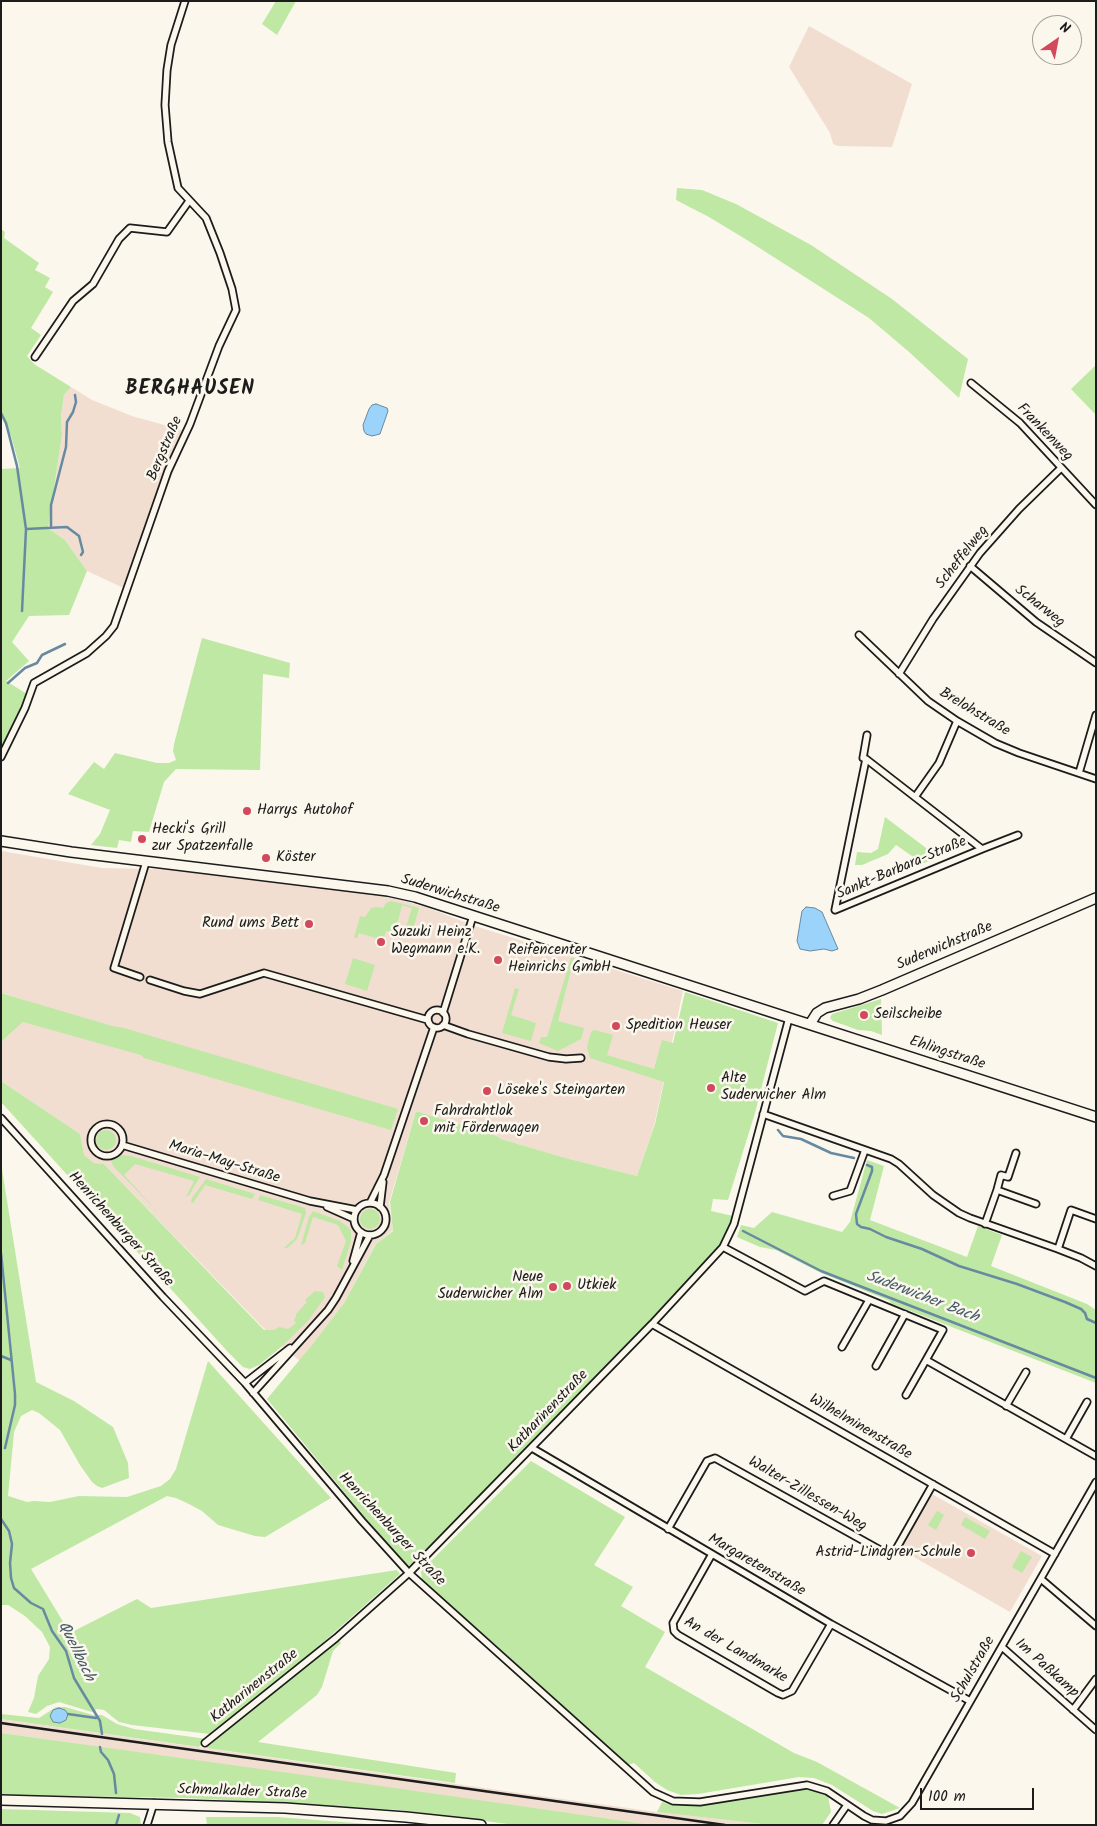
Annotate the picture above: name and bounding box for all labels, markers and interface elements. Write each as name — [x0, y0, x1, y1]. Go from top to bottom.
north arrow — [1032, 15, 1082, 65]
text: N — [1055, 17, 1074, 40]
district label: BERGHAUSEN — [124, 379, 256, 403]
street label: Frankenweg — [1012, 400, 1076, 466]
street label: Bergstraße — [144, 414, 188, 484]
street label: Scheffelweg — [933, 523, 993, 593]
street label: Scharweg — [1010, 582, 1068, 632]
street label: Brelohstraße — [935, 685, 1013, 741]
place label: Harrys Autohof — [257, 802, 353, 820]
marker: Harrys Autohof — [241, 805, 253, 817]
place label: Hecki's Grill zur Spatzenfalle — [152, 821, 253, 856]
marker: Hecki's Grill zur Spatzenfalle — [136, 833, 148, 845]
street label: Sankt-Barbara-Straße — [834, 833, 970, 905]
place label: Köster — [276, 849, 316, 867]
marker: Köster — [260, 852, 272, 864]
street label: Suderwichstraße — [398, 871, 502, 919]
place label: Rund ums Bett — [202, 915, 299, 933]
marker: Rund ums Bett — [303, 918, 315, 930]
street label: Suderwichstraße — [894, 919, 996, 975]
place label: Suzuki Heinz Wegmann e.K. — [391, 924, 480, 959]
marker: Suzuki Heinz Wegmann e.K. — [375, 936, 387, 948]
place label: Reifencenter Heinrichs GmbH — [508, 942, 611, 977]
marker: Reifencenter Heinrichs GmbH — [492, 954, 504, 966]
place label: Seilscheibe — [874, 1006, 942, 1024]
marker: Seilscheibe — [858, 1009, 870, 1021]
place label: Spedition Heuser — [626, 1017, 731, 1035]
marker: Spedition Heuser — [610, 1020, 622, 1032]
street label: Ehlingstraße — [907, 1033, 987, 1075]
place label: Alte Suderwicher Alm — [721, 1070, 826, 1105]
place label: Löseke's Steingarten — [497, 1082, 625, 1100]
marker: Alte Suderwicher Alm — [705, 1082, 717, 1094]
marker: Löseke's Steingarten — [481, 1085, 493, 1097]
place label: Fahrdrahtlok mit Förderwagen — [434, 1103, 539, 1138]
marker: Fahrdrahtlok mit Förderwagen — [418, 1115, 430, 1127]
street label: Maria-May-Straße — [166, 1138, 282, 1188]
street label: Henrichenburger Straße — [63, 1169, 177, 1291]
water label: Suderwicher Bach — [863, 1268, 981, 1328]
place label: Neue Suderwicher Alm — [438, 1269, 543, 1304]
place label: Utkiek — [577, 1277, 616, 1295]
marker: Utkiek — [561, 1280, 573, 1292]
marker: Neue Suderwicher Alm — [547, 1281, 559, 1293]
street label: Katharinenstraße — [505, 1367, 593, 1457]
street label: Wilhelminenstraße — [806, 1391, 914, 1465]
street label: Walter-Zillessen-Weg — [745, 1454, 869, 1536]
street label: Henrichenburger Straße — [334, 1469, 448, 1591]
street label: Margaretenstraße — [704, 1531, 808, 1601]
place label: Astrid-Lindgren-Schule — [816, 1544, 961, 1562]
marker: Astrid-Lindgren-Schule — [965, 1547, 977, 1559]
street label: An der Landmarke — [680, 1614, 790, 1688]
water label: Quellbach — [52, 1619, 98, 1685]
street label: Schulstraße — [948, 1634, 1000, 1706]
street label: Im Paßkamp — [1010, 1636, 1082, 1702]
street label: Katharinenstraße — [207, 1646, 303, 1728]
scale bar — [922, 1778, 1036, 1810]
street label: Schmalkalder Straße — [177, 1782, 307, 1804]
text: 100 m — [928, 1785, 966, 1809]

